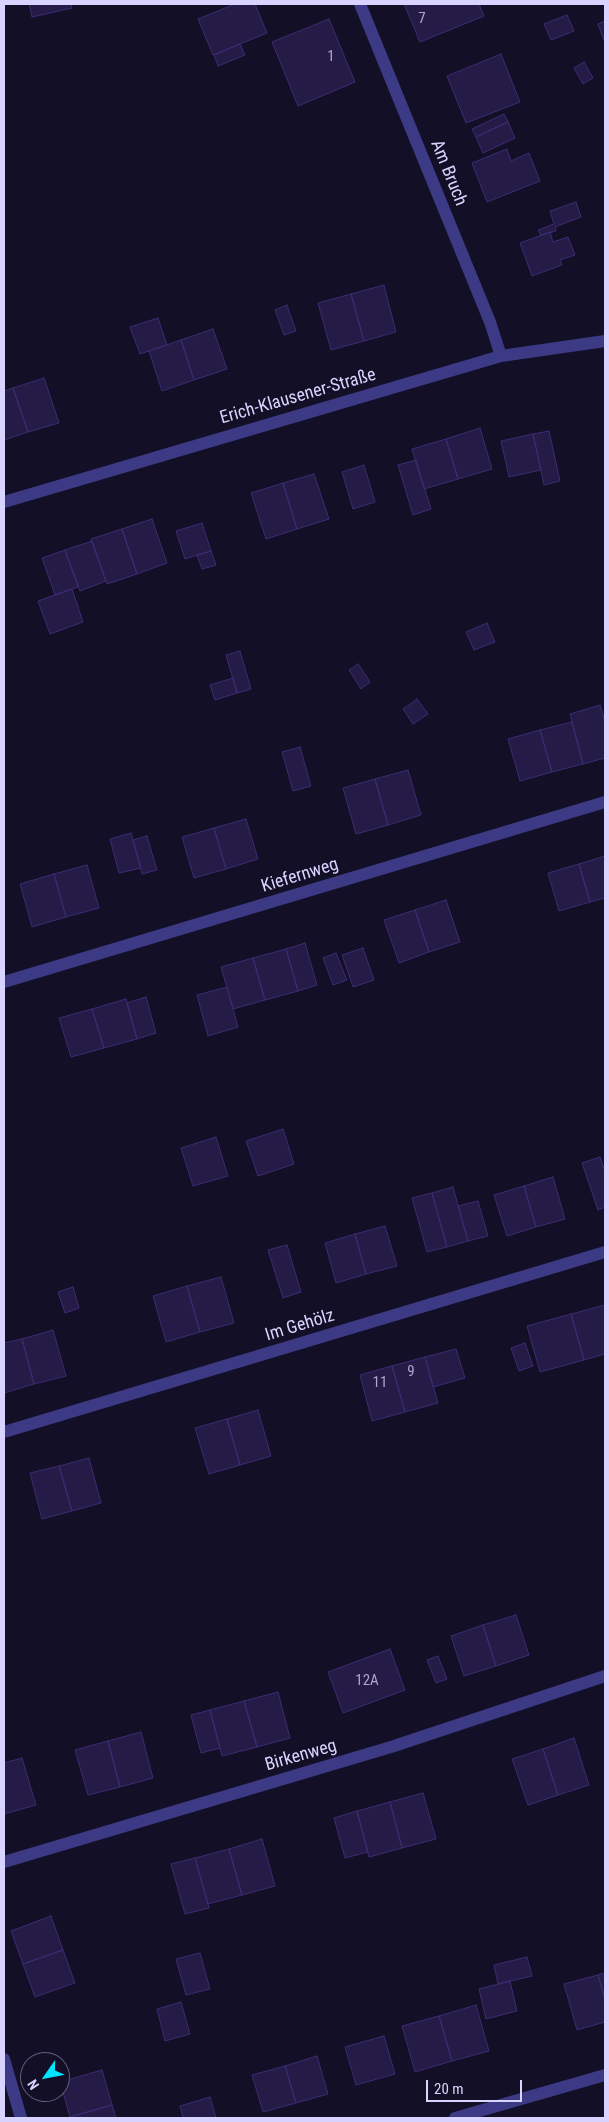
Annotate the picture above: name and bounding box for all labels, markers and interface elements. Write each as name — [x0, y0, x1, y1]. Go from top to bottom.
house number: 7 — [418, 10, 426, 28]
house number: 1 — [327, 48, 335, 66]
street label: Am Bruch — [425, 137, 471, 209]
street label: Erich-Klausener-Straße — [217, 364, 379, 430]
street label: Kiefernweg — [259, 854, 341, 898]
street label: Im Gehölz — [263, 1305, 337, 1347]
house number: 9 — [407, 1363, 415, 1381]
house number: 11 — [373, 1374, 387, 1392]
house number: 12A — [355, 1672, 379, 1690]
street label: Birkenweg — [263, 1735, 339, 1777]
north arrow — [20, 2052, 70, 2102]
scale bar — [429, 2070, 525, 2102]
text: N — [24, 2077, 42, 2093]
text: 20 m — [434, 2080, 464, 2098]

